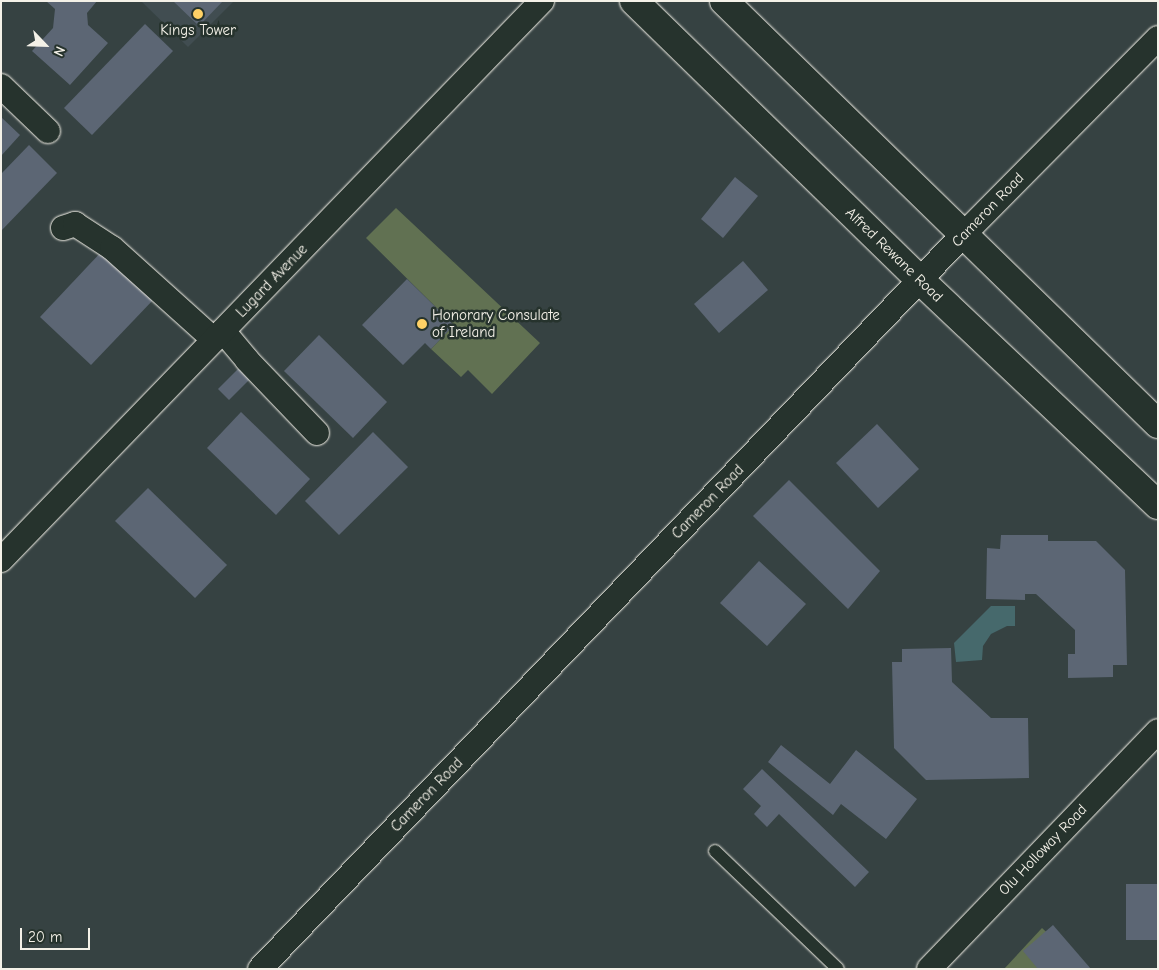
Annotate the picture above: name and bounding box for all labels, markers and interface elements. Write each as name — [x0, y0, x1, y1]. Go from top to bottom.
marker: Kings Tower — [192, 8, 204, 20]
north arrow — [20, 20, 70, 70]
place label: Kings Tower — [160, 22, 236, 40]
text: N — [50, 44, 69, 59]
street label: Cameron Road — [948, 169, 1028, 251]
street label: Alfred Rewane Road — [842, 204, 946, 306]
street label: Lugard Avenue — [233, 241, 311, 321]
place label: Honorary Consulate of Ireland — [432, 306, 560, 341]
marker: Honorary Consulate of Ireland — [416, 318, 428, 330]
street label: Cameron Road — [668, 461, 748, 543]
street label: Cameron Road — [387, 754, 467, 836]
street label: Olu Holloway Road — [995, 801, 1091, 899]
scale bar — [22, 918, 92, 950]
text: 20 m — [28, 928, 62, 946]

